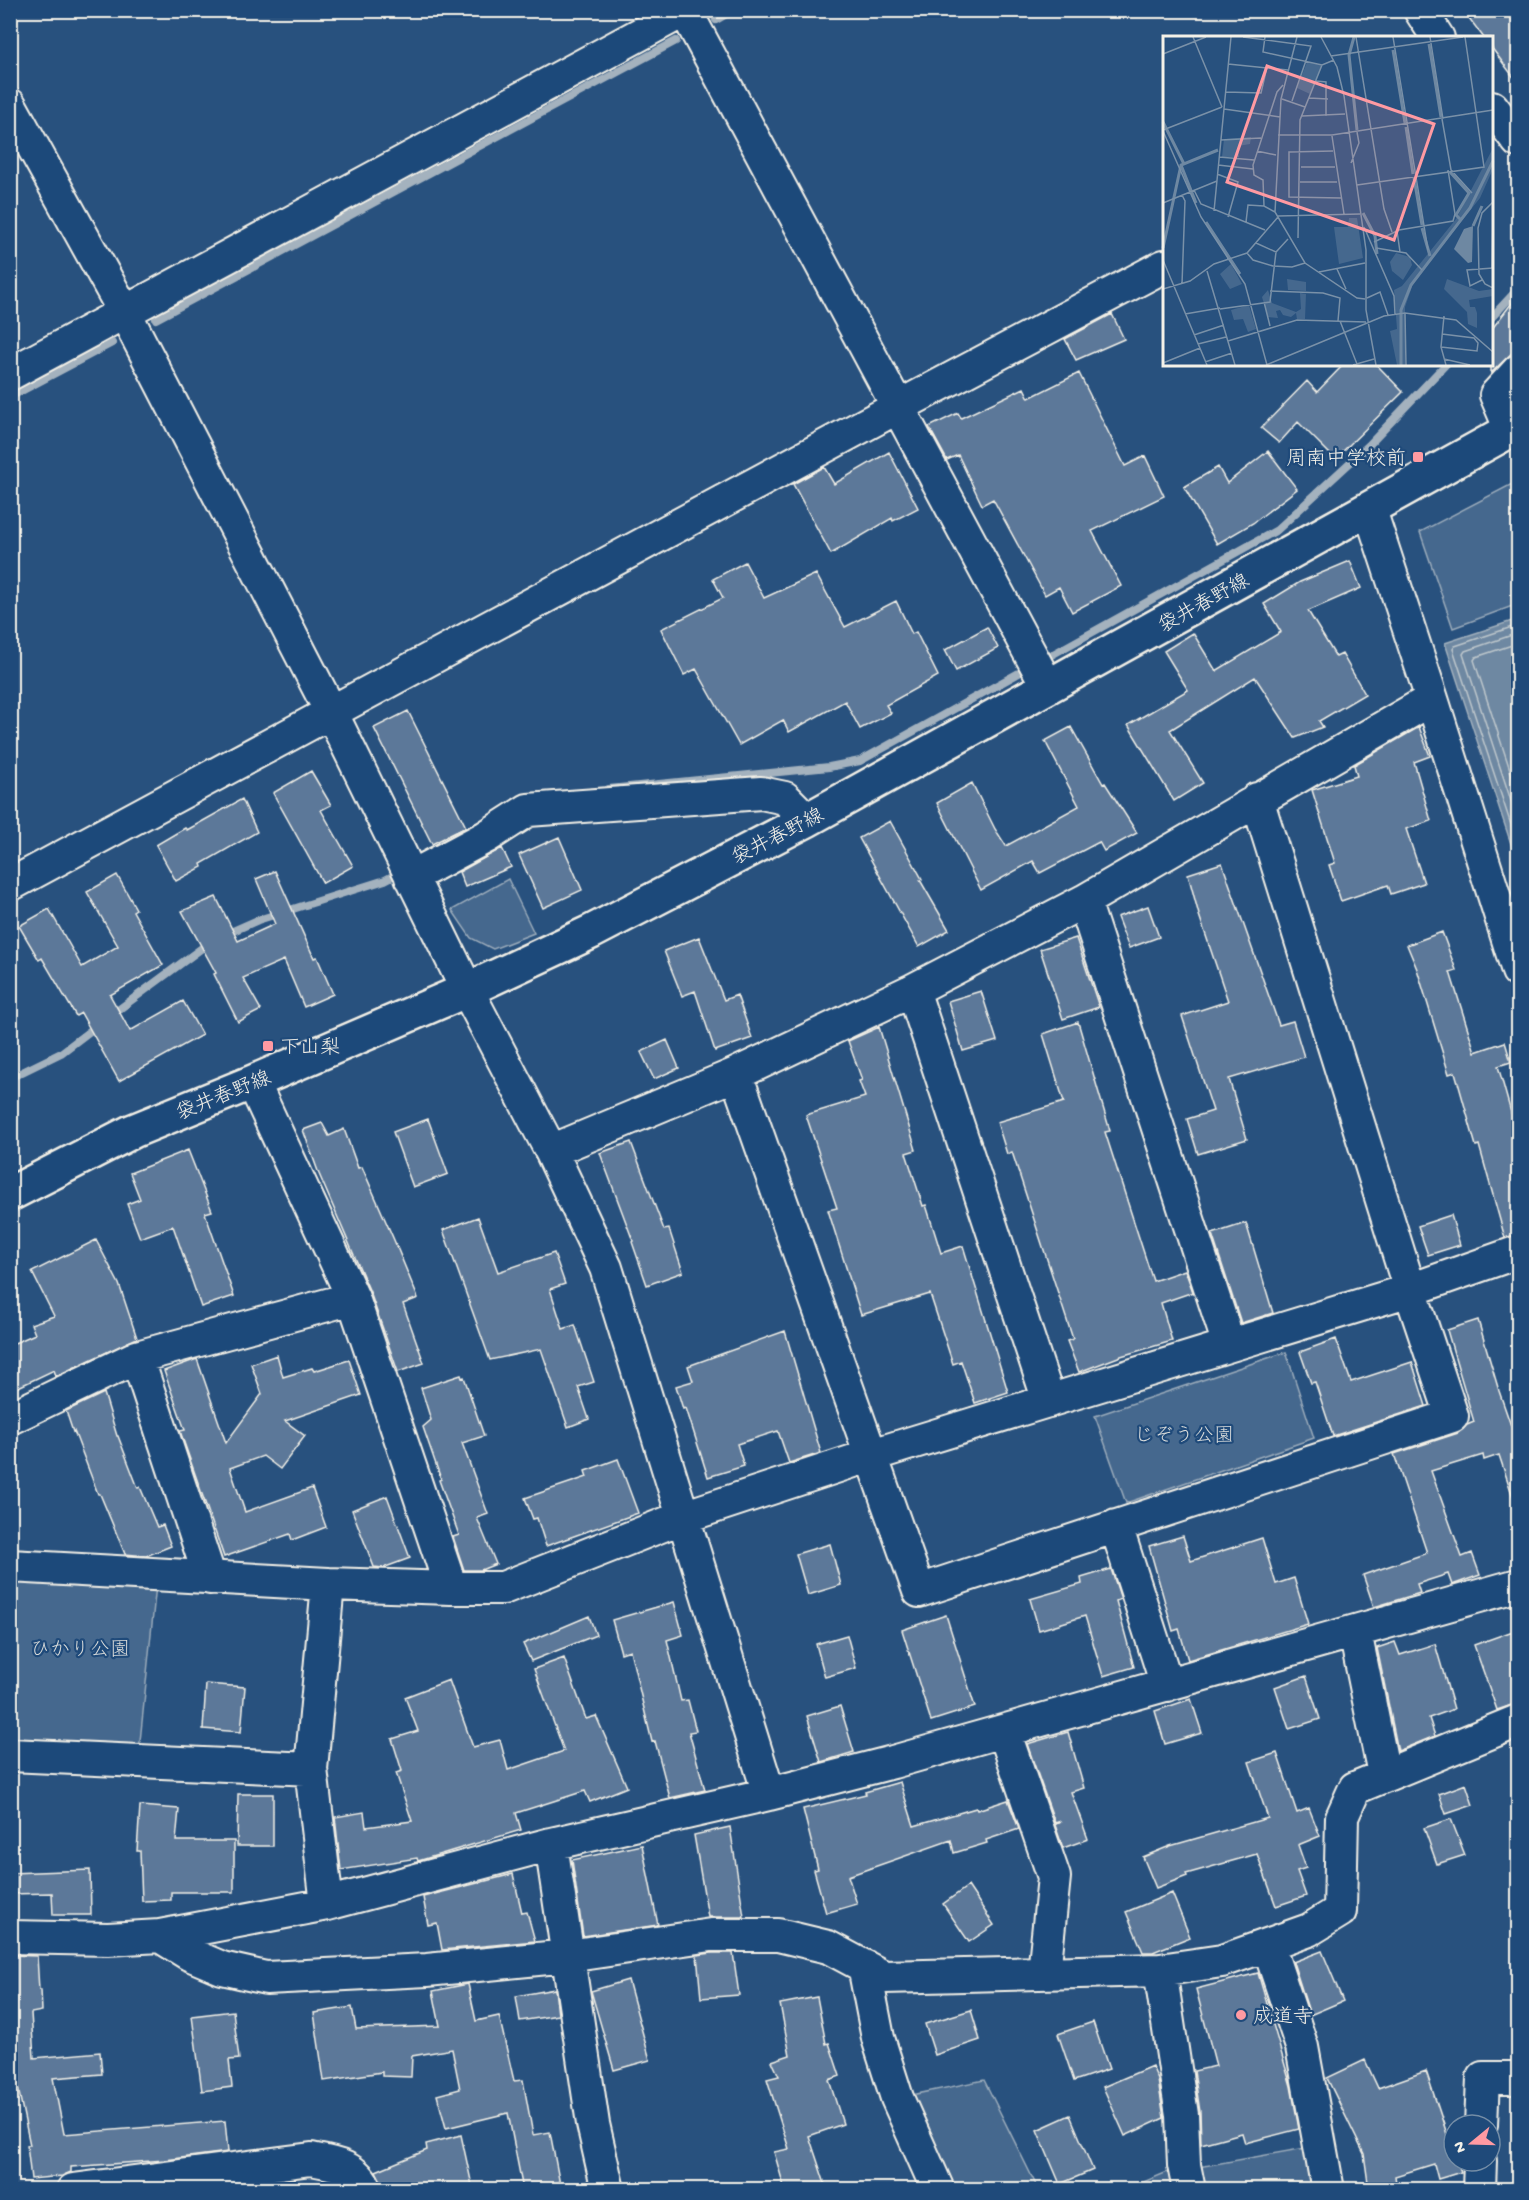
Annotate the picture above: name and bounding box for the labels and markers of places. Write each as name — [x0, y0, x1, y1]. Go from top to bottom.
place label: 周南中学校前 — [1286, 447, 1406, 472]
marker: 周南中学校前 — [1411, 450, 1425, 464]
place label: 下山梨 — [280, 1036, 340, 1061]
marker: 下山梨 — [261, 1039, 275, 1053]
place label: 成道寺 — [1253, 2005, 1313, 2030]
marker: 成道寺 — [1234, 2008, 1248, 2022]

